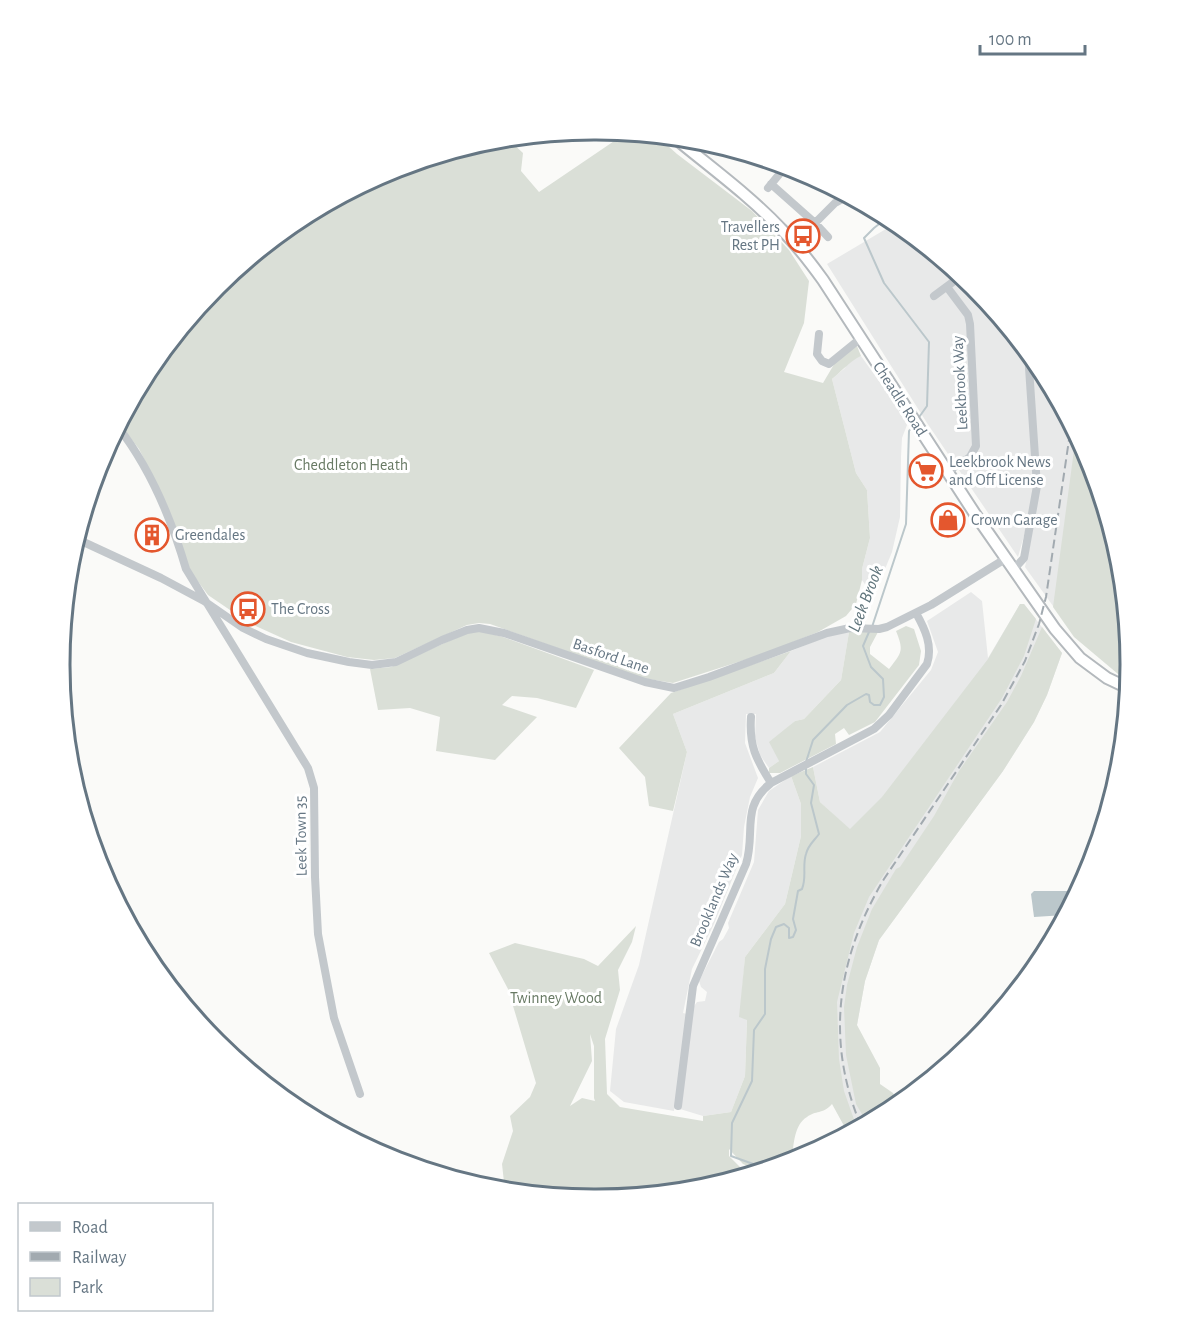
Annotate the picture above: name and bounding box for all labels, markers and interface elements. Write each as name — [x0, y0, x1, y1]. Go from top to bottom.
scale bar — [980, 18, 1085, 56]
text: 100 m — [989, 31, 1032, 49]
bus stop icon: Travellers Rest PH — [785, 218, 821, 254]
place label: Travellers Rest PH — [721, 219, 780, 253]
street label: Leekbrook Way — [950, 335, 971, 431]
street label: Cheadle Road — [870, 359, 930, 439]
supermarket icon: Leekbrook News and Off License — [908, 453, 944, 489]
place label: Leekbrook News and Off License — [949, 454, 1051, 488]
park label: Cheddleton Heath — [294, 457, 408, 473]
shop icon: Crown Garage — [930, 502, 966, 538]
place label: Crown Garage — [971, 512, 1058, 528]
building icon: Greendales — [134, 517, 170, 553]
place label: Greendales — [175, 527, 245, 543]
water label: Leek Brook — [845, 563, 887, 635]
bus stop icon: The Cross — [230, 591, 266, 627]
place label: The Cross — [271, 601, 330, 617]
street label: Basford Lane — [571, 635, 651, 677]
street label: Leek Town 35 — [292, 796, 310, 876]
street label: Brooklands Way — [687, 851, 742, 950]
park label: Twinney Wood — [510, 990, 602, 1007]
legend — [18, 1203, 213, 1311]
text: Road — [72, 1219, 108, 1237]
text: Railway — [72, 1249, 127, 1267]
text: Park — [72, 1279, 104, 1297]

